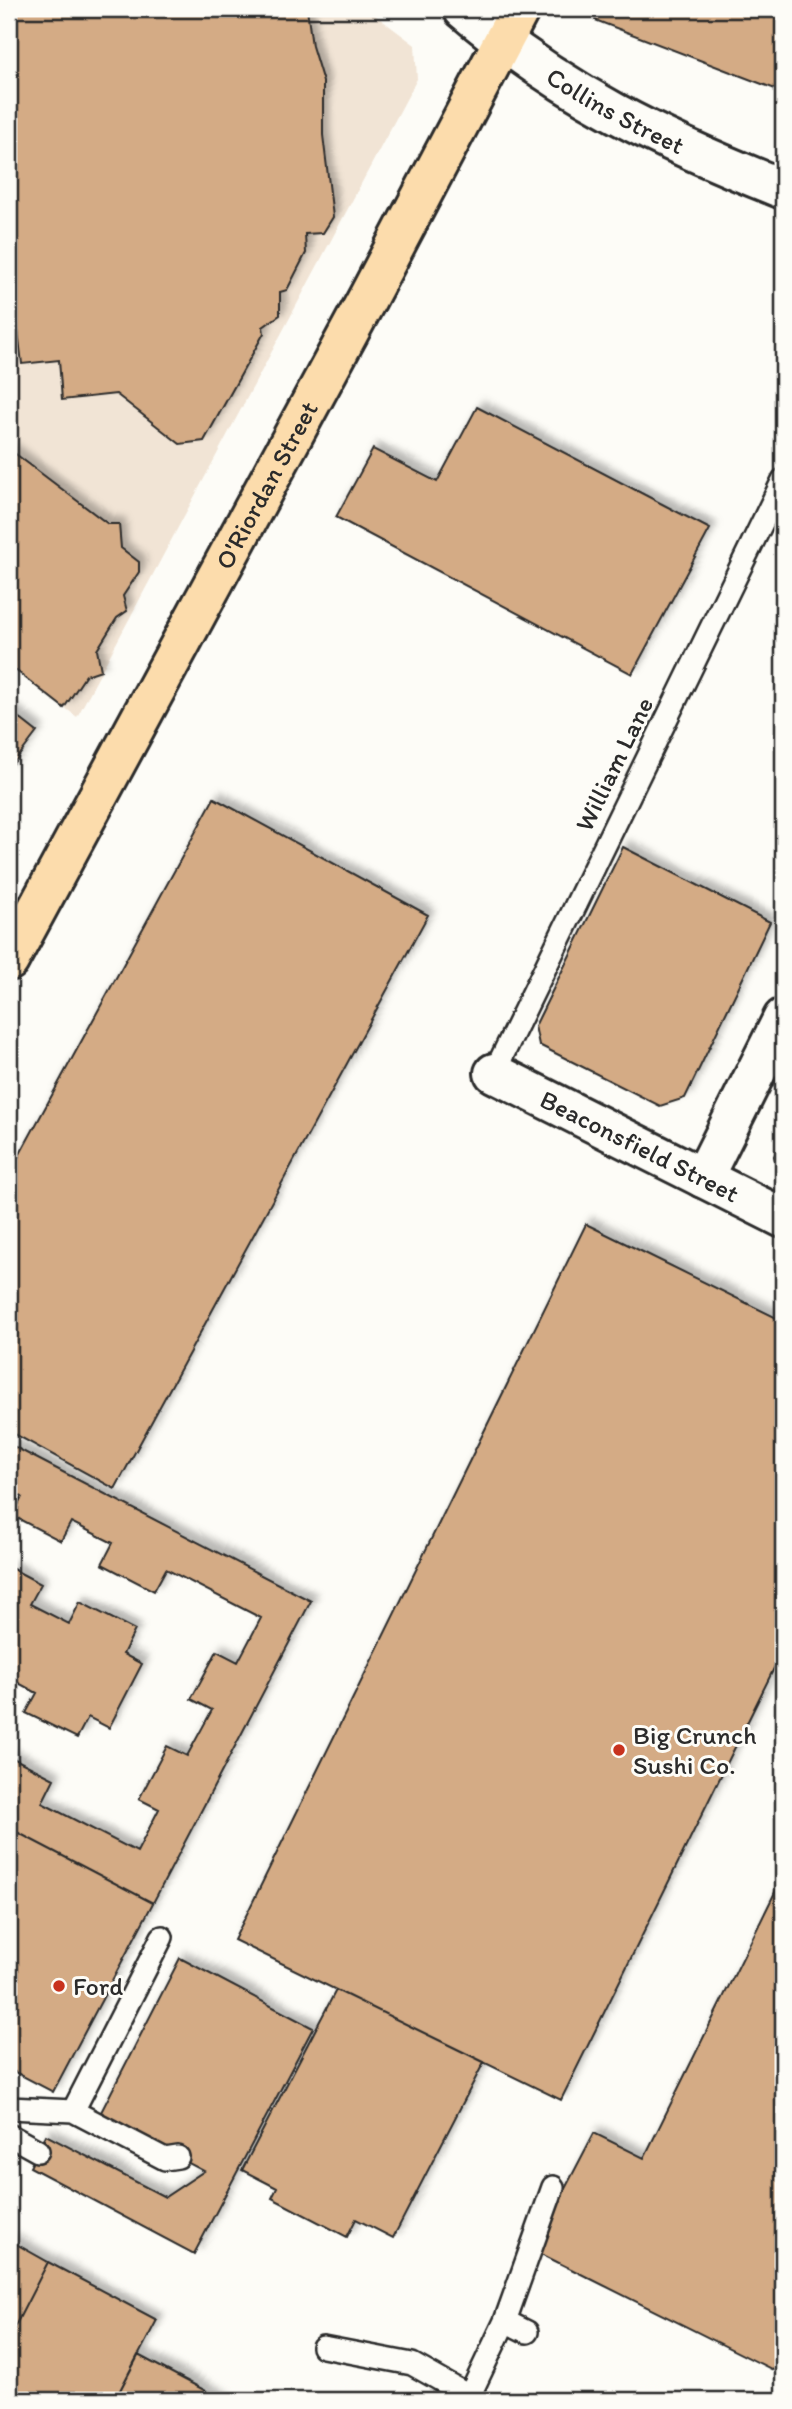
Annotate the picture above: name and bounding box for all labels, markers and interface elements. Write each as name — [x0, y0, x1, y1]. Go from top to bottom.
street label: Collins Street — [540, 60, 690, 161]
street label: O'Riordan Street — [208, 395, 325, 575]
street label: William Lane — [568, 692, 660, 836]
street label: Beaconsfield Street — [535, 1083, 745, 1209]
place label: Big Crunch Sushi Co. — [633, 1719, 757, 1781]
marker: Big Crunch Sushi Co. — [611, 1742, 627, 1758]
place label: Ford — [73, 1970, 123, 2002]
marker: Ford — [51, 1978, 67, 1994]

